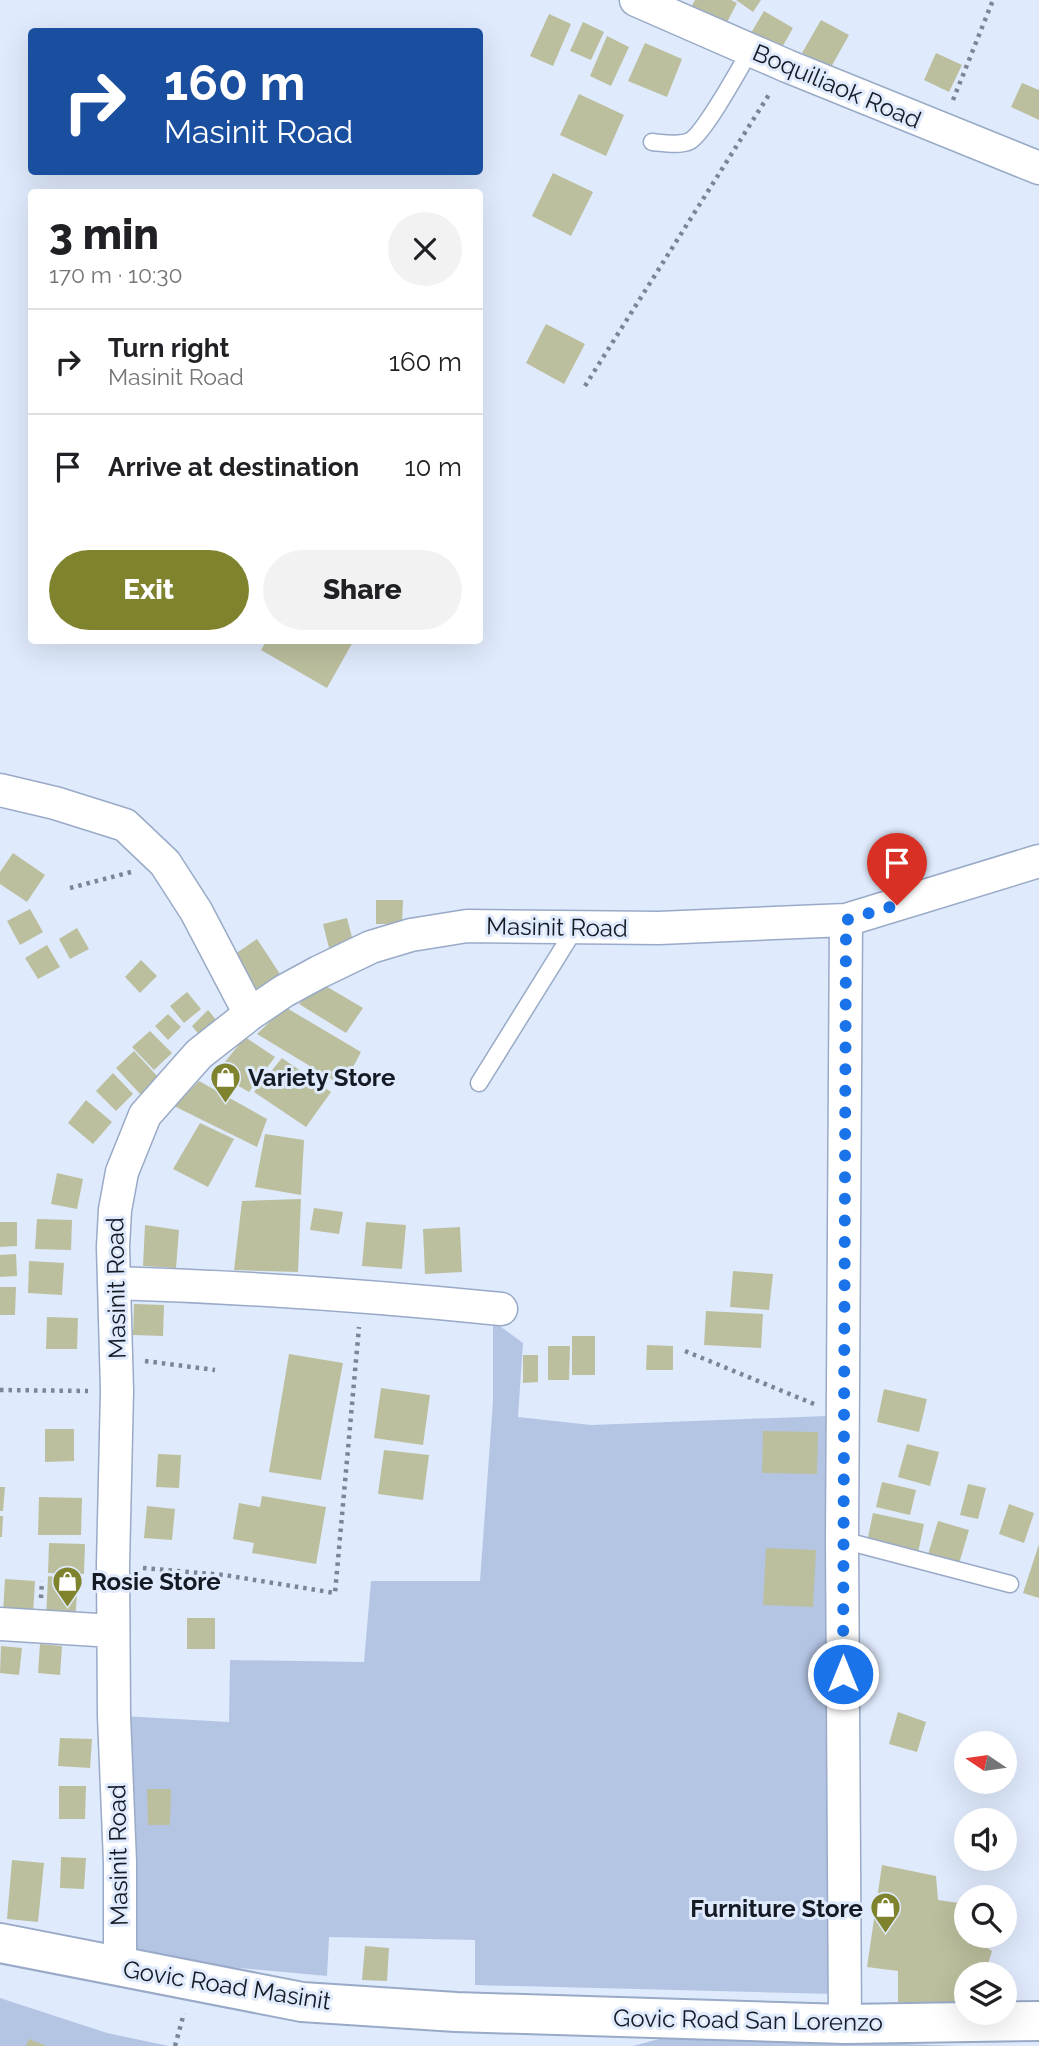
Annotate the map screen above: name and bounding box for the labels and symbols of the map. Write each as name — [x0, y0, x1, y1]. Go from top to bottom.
street label: Boquiliaok Road — [748, 37, 926, 135]
pin — [867, 833, 927, 905]
street label: Masinit Road — [486, 911, 628, 943]
shop icon: Variety Store — [208, 1060, 242, 1104]
place label: Variety Store — [248, 1063, 395, 1092]
street label: Masinit Road — [100, 1217, 132, 1359]
shop icon: Rosie Store — [51, 1564, 85, 1608]
place label: Rosie Store — [91, 1567, 221, 1596]
position arrow — [806, 1637, 880, 1711]
north arrow — [954, 1731, 1017, 1794]
street label: Masinit Road — [102, 1784, 134, 1926]
shop icon: Furniture Store — [869, 1891, 903, 1935]
place label: Furniture Store — [690, 1894, 863, 1923]
street label: Govic Road Masinit — [121, 1954, 333, 2016]
street label: Govic Road San Lorenzo — [613, 2003, 883, 2037]

